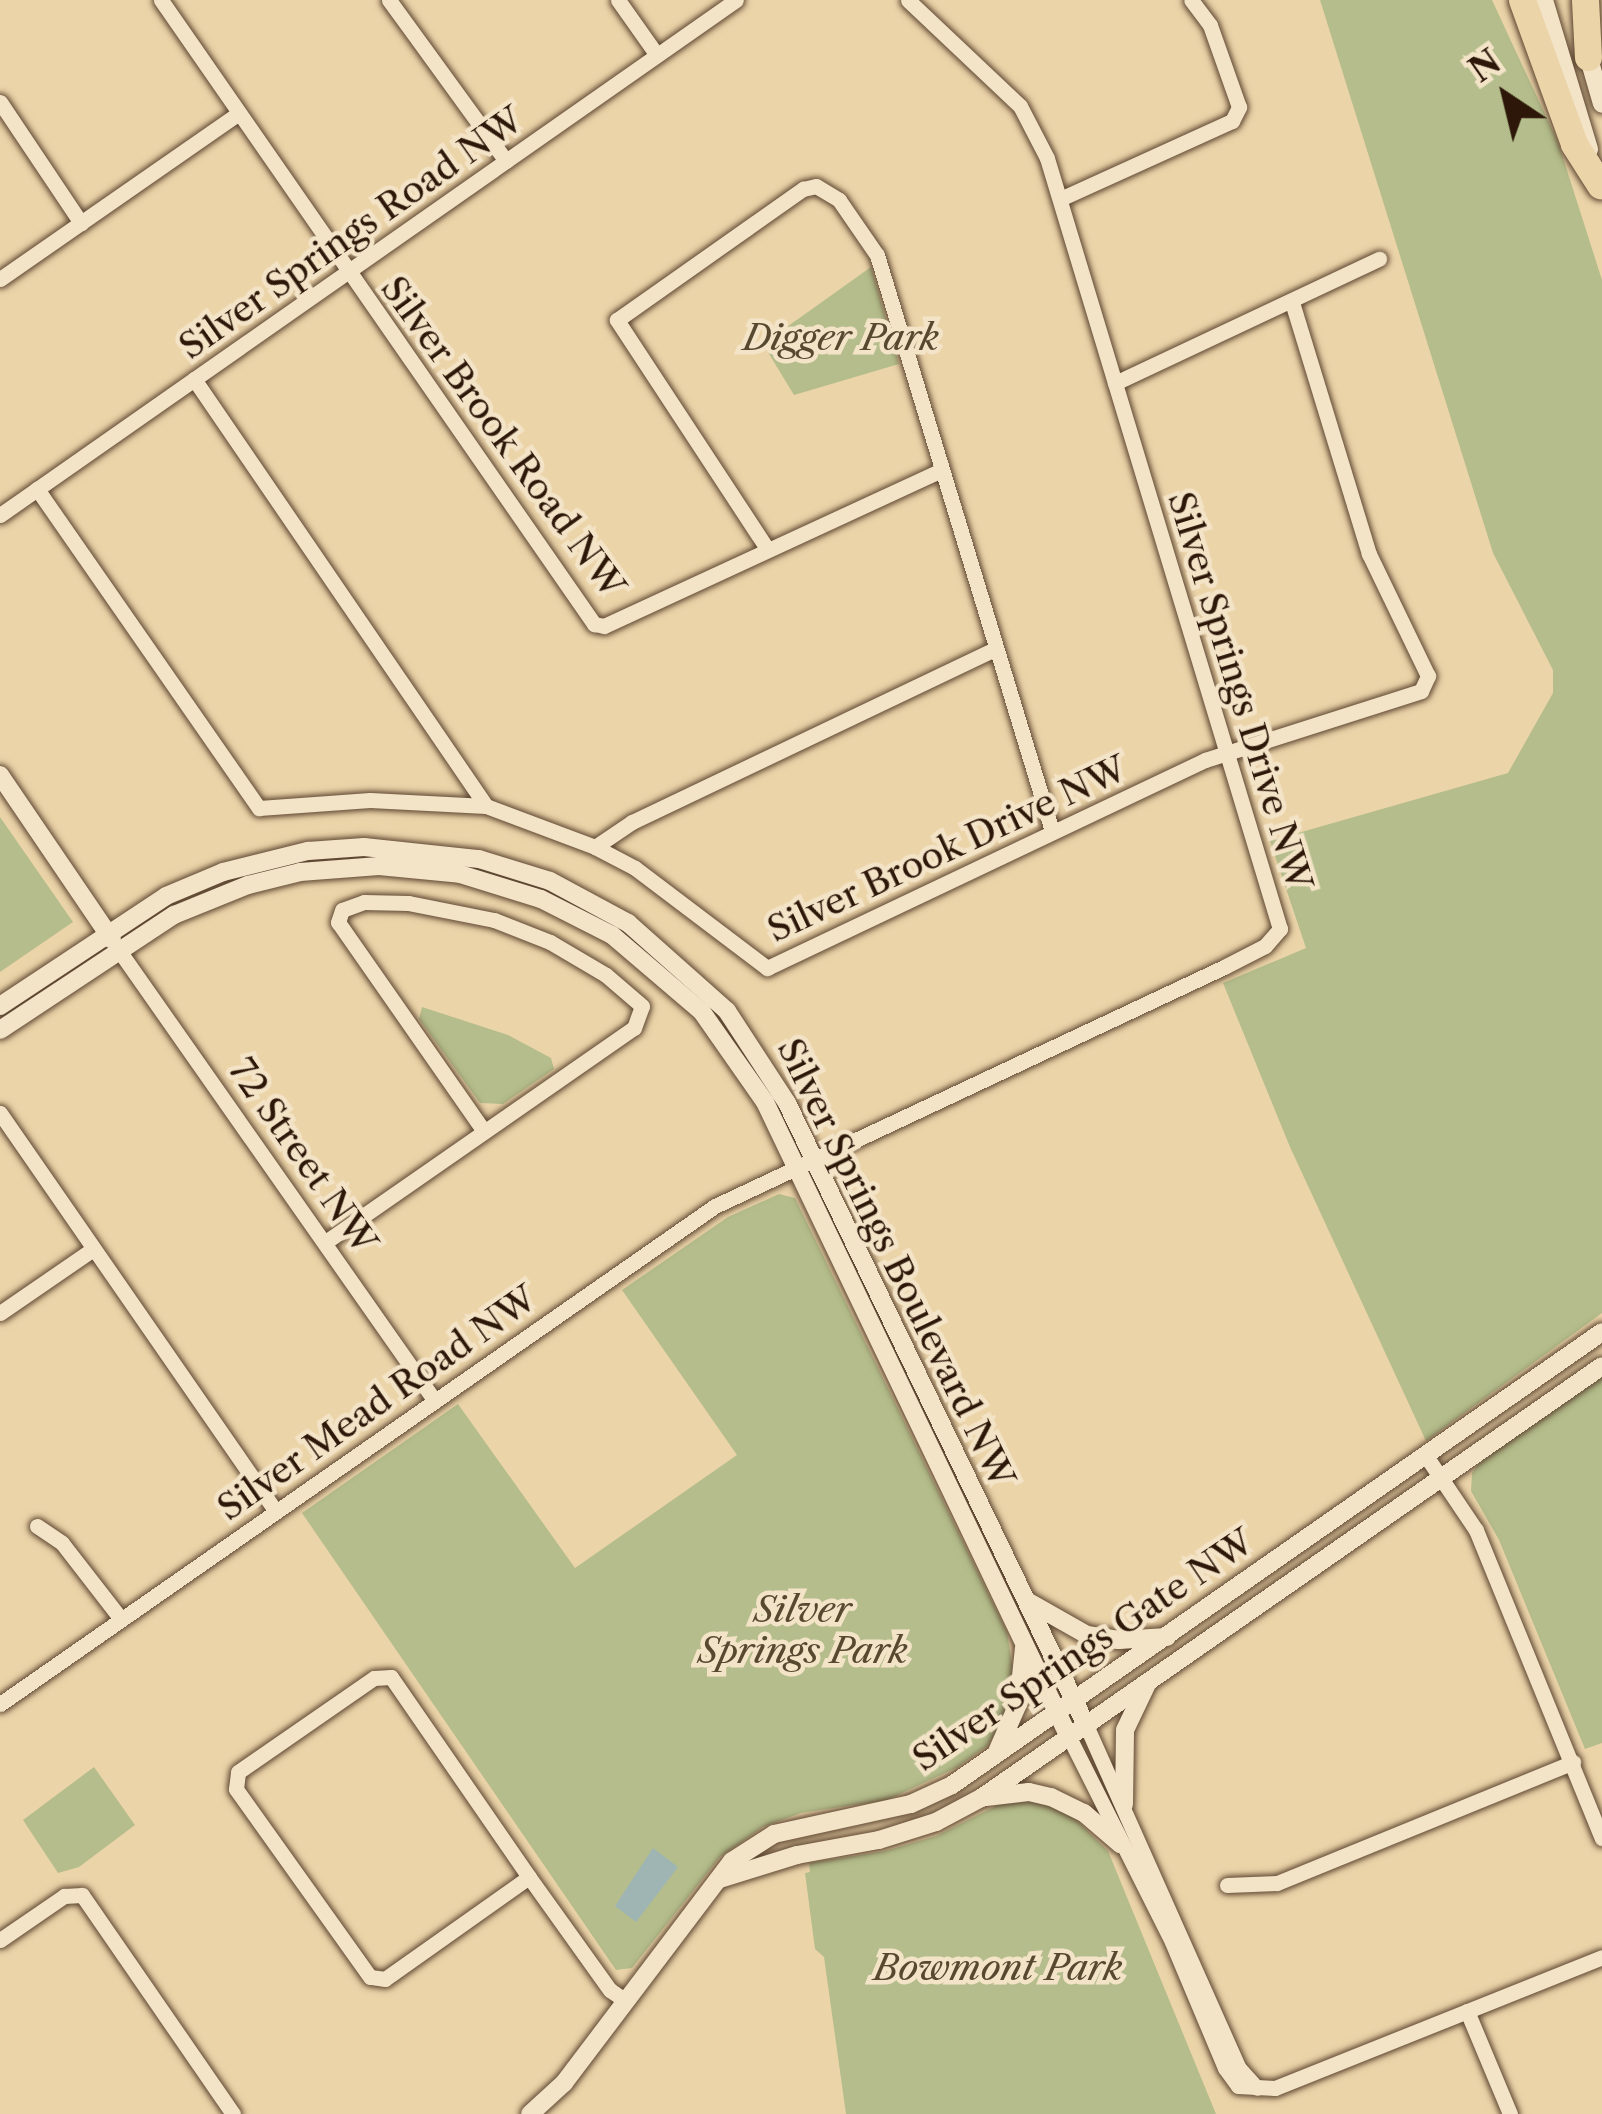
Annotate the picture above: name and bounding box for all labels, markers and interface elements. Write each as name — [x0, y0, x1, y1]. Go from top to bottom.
north arrow — [1446, 36, 1566, 156]
text: N — [1462, 41, 1509, 91]
street label: Silver Springs Road NW — [170, 98, 532, 368]
street label: Silver Brook Road NW — [371, 267, 635, 607]
park label: Digger Park — [743, 316, 939, 360]
street label: Silver Springs Drive NW — [1159, 486, 1321, 896]
street label: Silver Brook Drive NW — [760, 746, 1134, 952]
street label: Silver Springs Boulevard NW — [768, 1031, 1024, 1495]
street label: 72 Street NW — [220, 1050, 386, 1262]
street label: Silver Mead Road NW — [209, 1276, 545, 1530]
street label: Silver Springs Gate NW — [904, 1520, 1262, 1780]
park label: Silver Springs Park — [698, 1587, 908, 1672]
park label: Bowmont Park — [873, 1946, 1123, 1990]

